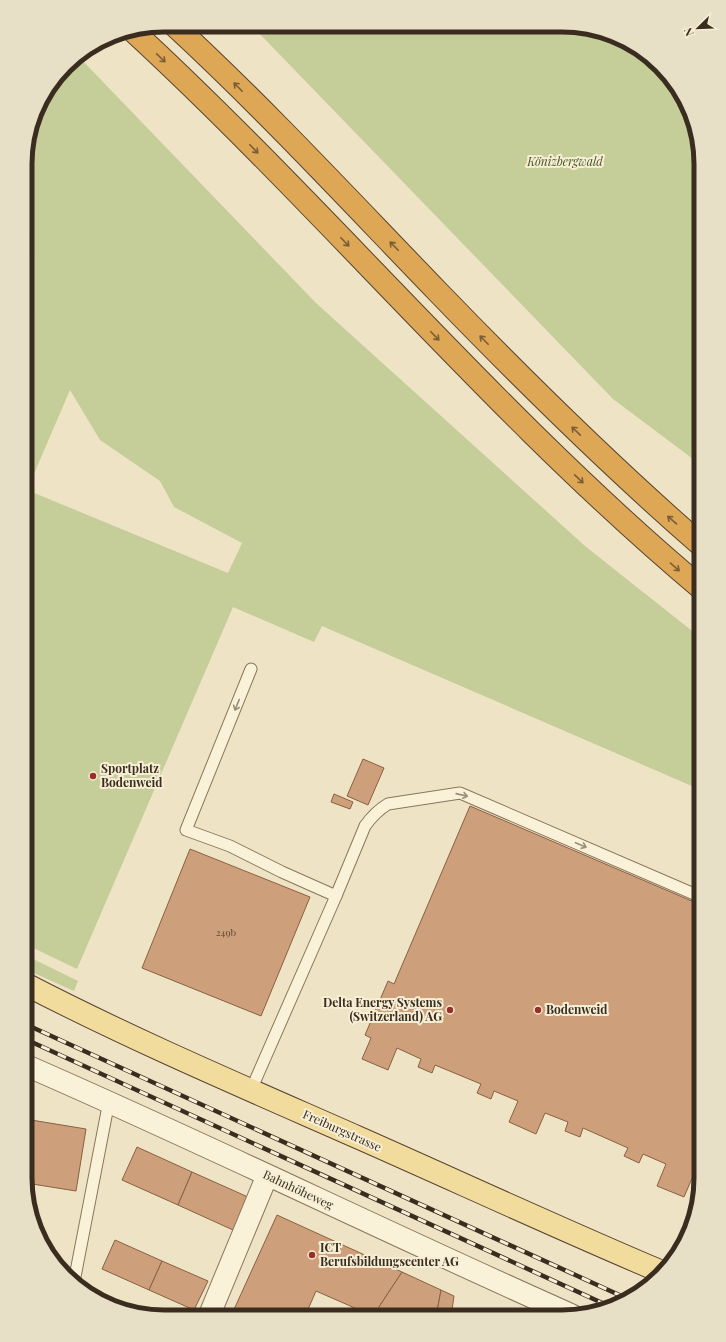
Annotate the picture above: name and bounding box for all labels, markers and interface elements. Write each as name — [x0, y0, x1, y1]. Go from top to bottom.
north arrow — [678, 8, 718, 48]
text: N — [680, 25, 697, 39]
one-way arrow — [156, 53, 166, 63]
one-way arrow — [233, 82, 243, 92]
one-way arrow — [249, 144, 259, 154]
park label: Könizbergwald — [526, 153, 603, 169]
one-way arrow — [340, 237, 349, 247]
one-way arrow — [389, 241, 398, 251]
one-way arrow — [430, 331, 439, 341]
one-way arrow — [479, 335, 489, 345]
one-way arrow — [571, 426, 581, 436]
one-way arrow — [574, 474, 584, 484]
one-way arrow — [666, 515, 677, 524]
one-way arrow — [670, 562, 681, 571]
one-way arrow — [232, 699, 240, 711]
place label: Sportplatz Bodenweid — [101, 760, 163, 790]
marker: Sportplatz Bodenweid — [88, 771, 98, 781]
one-way arrow — [455, 791, 468, 799]
one-way arrow — [575, 842, 587, 849]
house number: 249b — [216, 925, 237, 939]
place label: Delta Energy Systems (Switzerland) AG — [323, 994, 442, 1024]
place label: Bodenweid — [546, 1001, 608, 1017]
marker: Delta Energy Systems (Switzerland) AG — [445, 1005, 455, 1015]
marker: Bodenweid — [533, 1005, 543, 1015]
street label: Freiburgstrasse — [301, 1106, 384, 1155]
street label: Bahnhöheweg — [261, 1166, 337, 1213]
place label: ICT Berufsbildungscenter AG — [320, 1239, 459, 1269]
marker: ICT Berufsbildungscenter AG — [307, 1250, 317, 1260]

